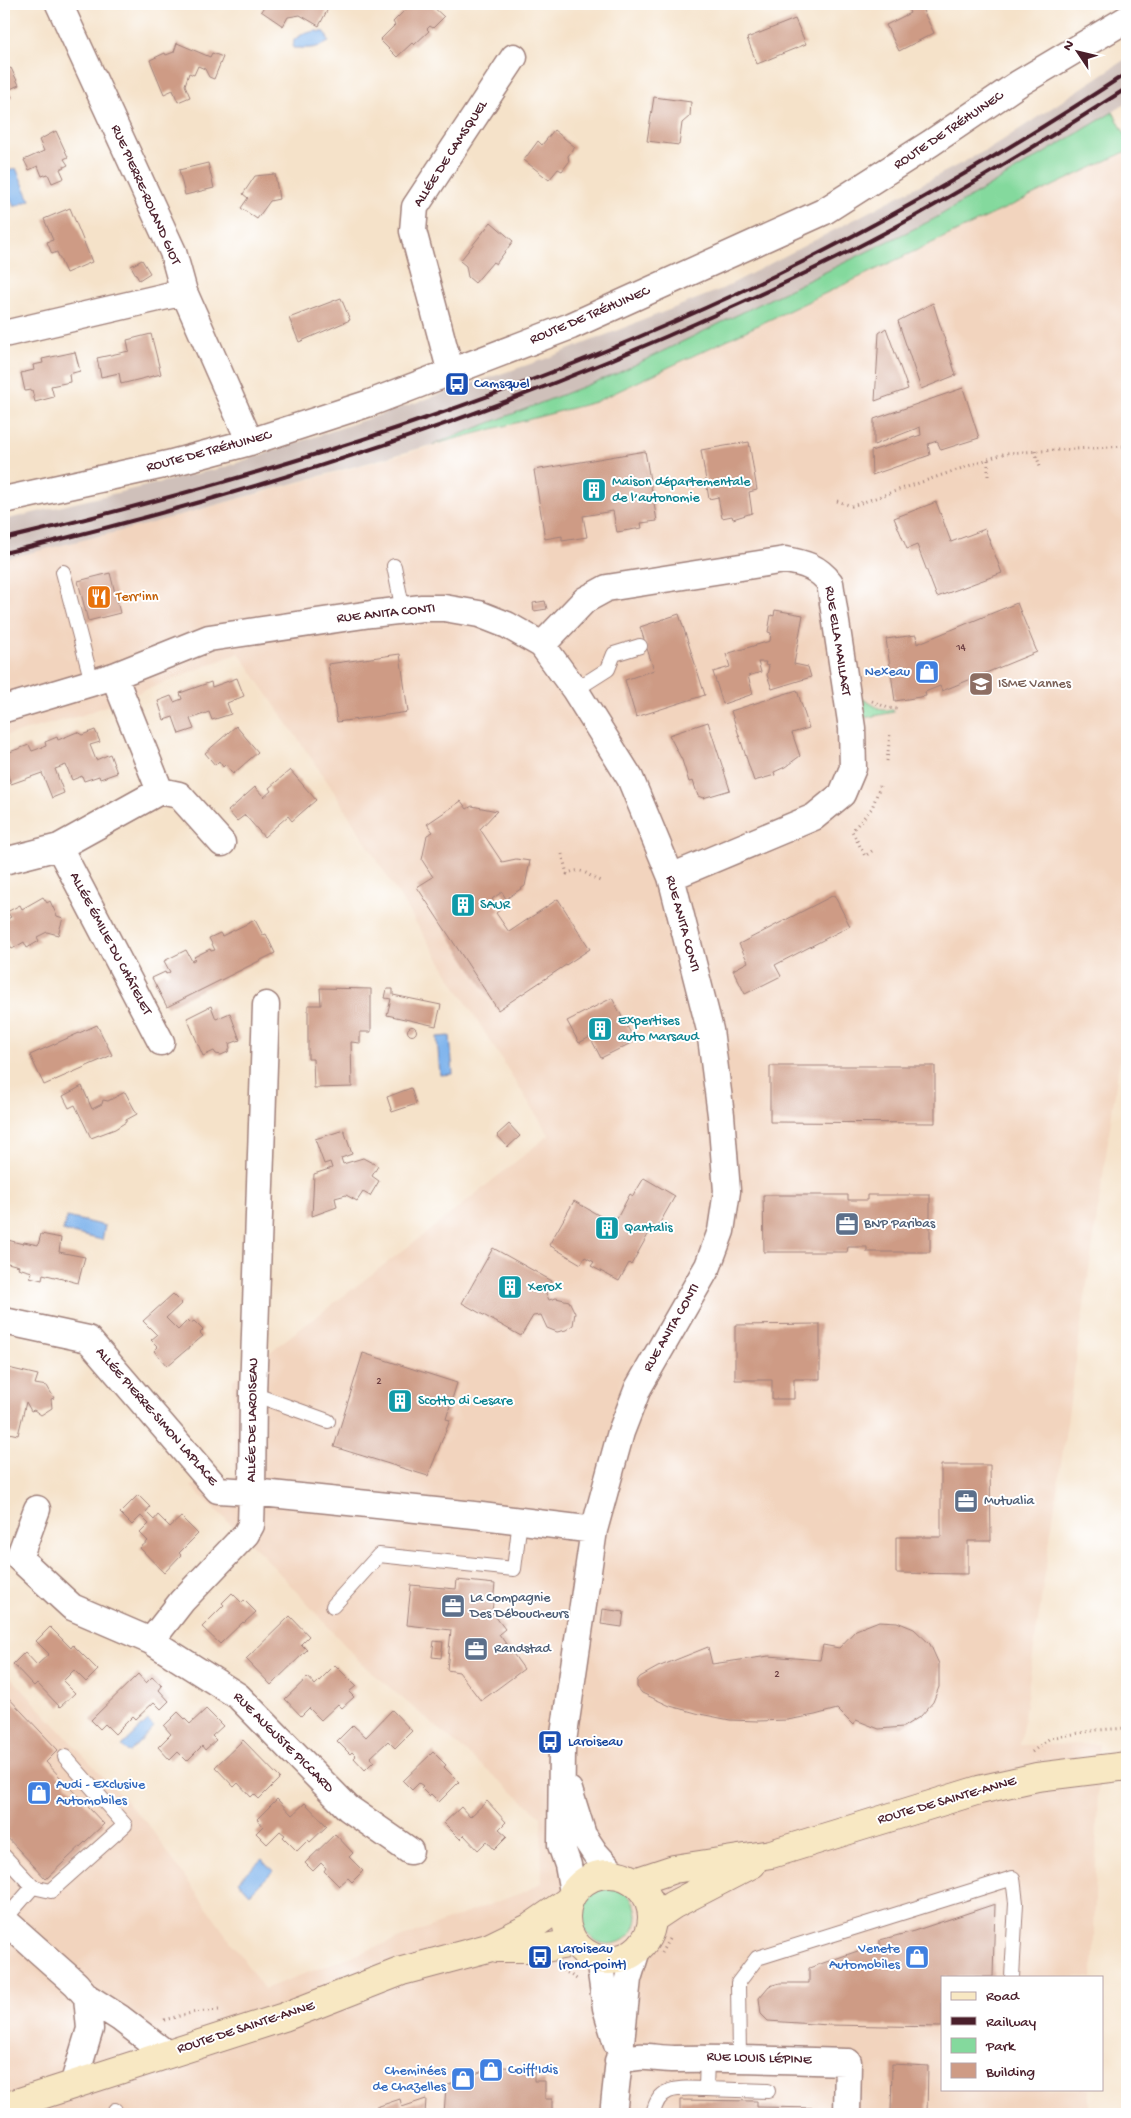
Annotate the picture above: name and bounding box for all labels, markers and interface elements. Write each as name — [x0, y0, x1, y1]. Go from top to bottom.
north arrow — [1054, 28, 1104, 78]
text: N — [1060, 37, 1079, 55]
street label: ROUTE DE TRÉHUINEC — [891, 87, 1008, 174]
street label: ALLÉE DE CAMSQUEL — [410, 97, 492, 211]
street label: RUE PIERRE-ROLAND GIOT — [106, 122, 184, 268]
street label: ROUTE DE TRÉHUINEC — [527, 282, 654, 349]
bus stop icon: Camsquel — [444, 371, 470, 397]
place label: Camsquel — [474, 376, 530, 393]
street label: ROUTE DE TRÉHUINEC — [145, 427, 275, 477]
place label: Maison départementale de l’autonomie — [612, 474, 751, 507]
building icon: Maison départementale de l’autonomie — [581, 477, 607, 503]
restaurant icon: Terr'inn — [86, 584, 112, 610]
street label: RUE ELLA MAILLART — [820, 585, 854, 698]
place label: Terr'inn — [115, 589, 159, 606]
street label: RUE ANITA CONTI — [336, 600, 436, 628]
house number: 14 — [955, 642, 967, 654]
shop icon: Nexeau — [914, 659, 940, 685]
place label: Nexeau — [865, 664, 910, 681]
school or university icon: ISME Vannes — [968, 671, 994, 697]
place label: ISME Vannes — [998, 676, 1072, 693]
street label: ALLÉE ÉMILIE DU CHÂTELET — [65, 869, 156, 1019]
street label: RUE ANITA CONTI — [661, 874, 703, 974]
building icon: SAUR — [450, 892, 476, 918]
place label: SAUR — [480, 897, 511, 914]
place label: Expertises auto Marsaud — [618, 1013, 701, 1046]
building icon: Expertises auto Marsaud — [587, 1016, 613, 1042]
office icon: BNP Paribas — [834, 1211, 860, 1237]
building icon: Qantalis — [594, 1215, 620, 1241]
place label: BNP Paribas — [863, 1216, 936, 1233]
place label: Qantalis — [624, 1220, 673, 1237]
building icon: Xerox — [497, 1274, 523, 1300]
place label: Xerox — [527, 1279, 563, 1296]
street label: RUE ANITA CONTI — [640, 1281, 704, 1375]
street label: ALLÉE PIERRE-SIMON LAPLACE — [91, 1344, 222, 1491]
street label: ALLÉE DE LAROISEAU — [243, 1358, 263, 1482]
house number: 2 — [376, 1376, 382, 1388]
building icon: Scotto di Cesare — [387, 1388, 413, 1414]
place label: Scotto di Cesare — [418, 1393, 514, 1410]
office icon: Mutualia — [953, 1488, 979, 1514]
place label: Mutualia — [984, 1493, 1035, 1510]
place label: La Compagnie Des Déboucheurs — [469, 1590, 569, 1623]
office icon: La Compagnie Des Déboucheurs — [440, 1593, 466, 1619]
office icon: Randstad — [463, 1636, 489, 1662]
place label: Randstad — [494, 1641, 553, 1658]
house number: 2 — [774, 1669, 780, 1681]
street label: RUE AUGUSTE PICCARD — [229, 1689, 338, 1798]
bus stop icon: Laroiseau — [537, 1729, 563, 1755]
place label: Laroiseau — [568, 1734, 623, 1751]
street label: ROUTE DE SAINTE-ANNE — [876, 1773, 1020, 1829]
place label: Audi - Exclusive Automobiles — [56, 1777, 146, 1810]
shop icon: Audi - Exclusive Automobiles — [26, 1780, 52, 1806]
place label: Laroiseau (rond-point) — [558, 1941, 627, 1974]
place label: Venete Automobiles — [829, 1941, 901, 1974]
bus stop icon: Laroiseau (rond-point) — [527, 1944, 553, 1970]
shop icon: Venete Automobiles — [904, 1944, 930, 1970]
legend — [941, 1976, 1104, 2090]
text: Road — [986, 1988, 1020, 2006]
street label: ROUTE DE SAINTE-ANNE — [175, 1997, 318, 2058]
text: Railway — [986, 2014, 1037, 2032]
text: Park — [985, 2038, 1016, 2056]
street label: RUE LOUIS LÉPINE — [706, 2049, 813, 2069]
shop icon: Coiff'Idis — [478, 2057, 504, 2083]
place label: Coiff'Idis — [508, 2062, 559, 2079]
place label: Cheminées de Chazelles — [372, 2063, 447, 2096]
text: Building — [985, 2064, 1035, 2082]
shop icon: Cheminées de Chazelles — [450, 2066, 476, 2092]

